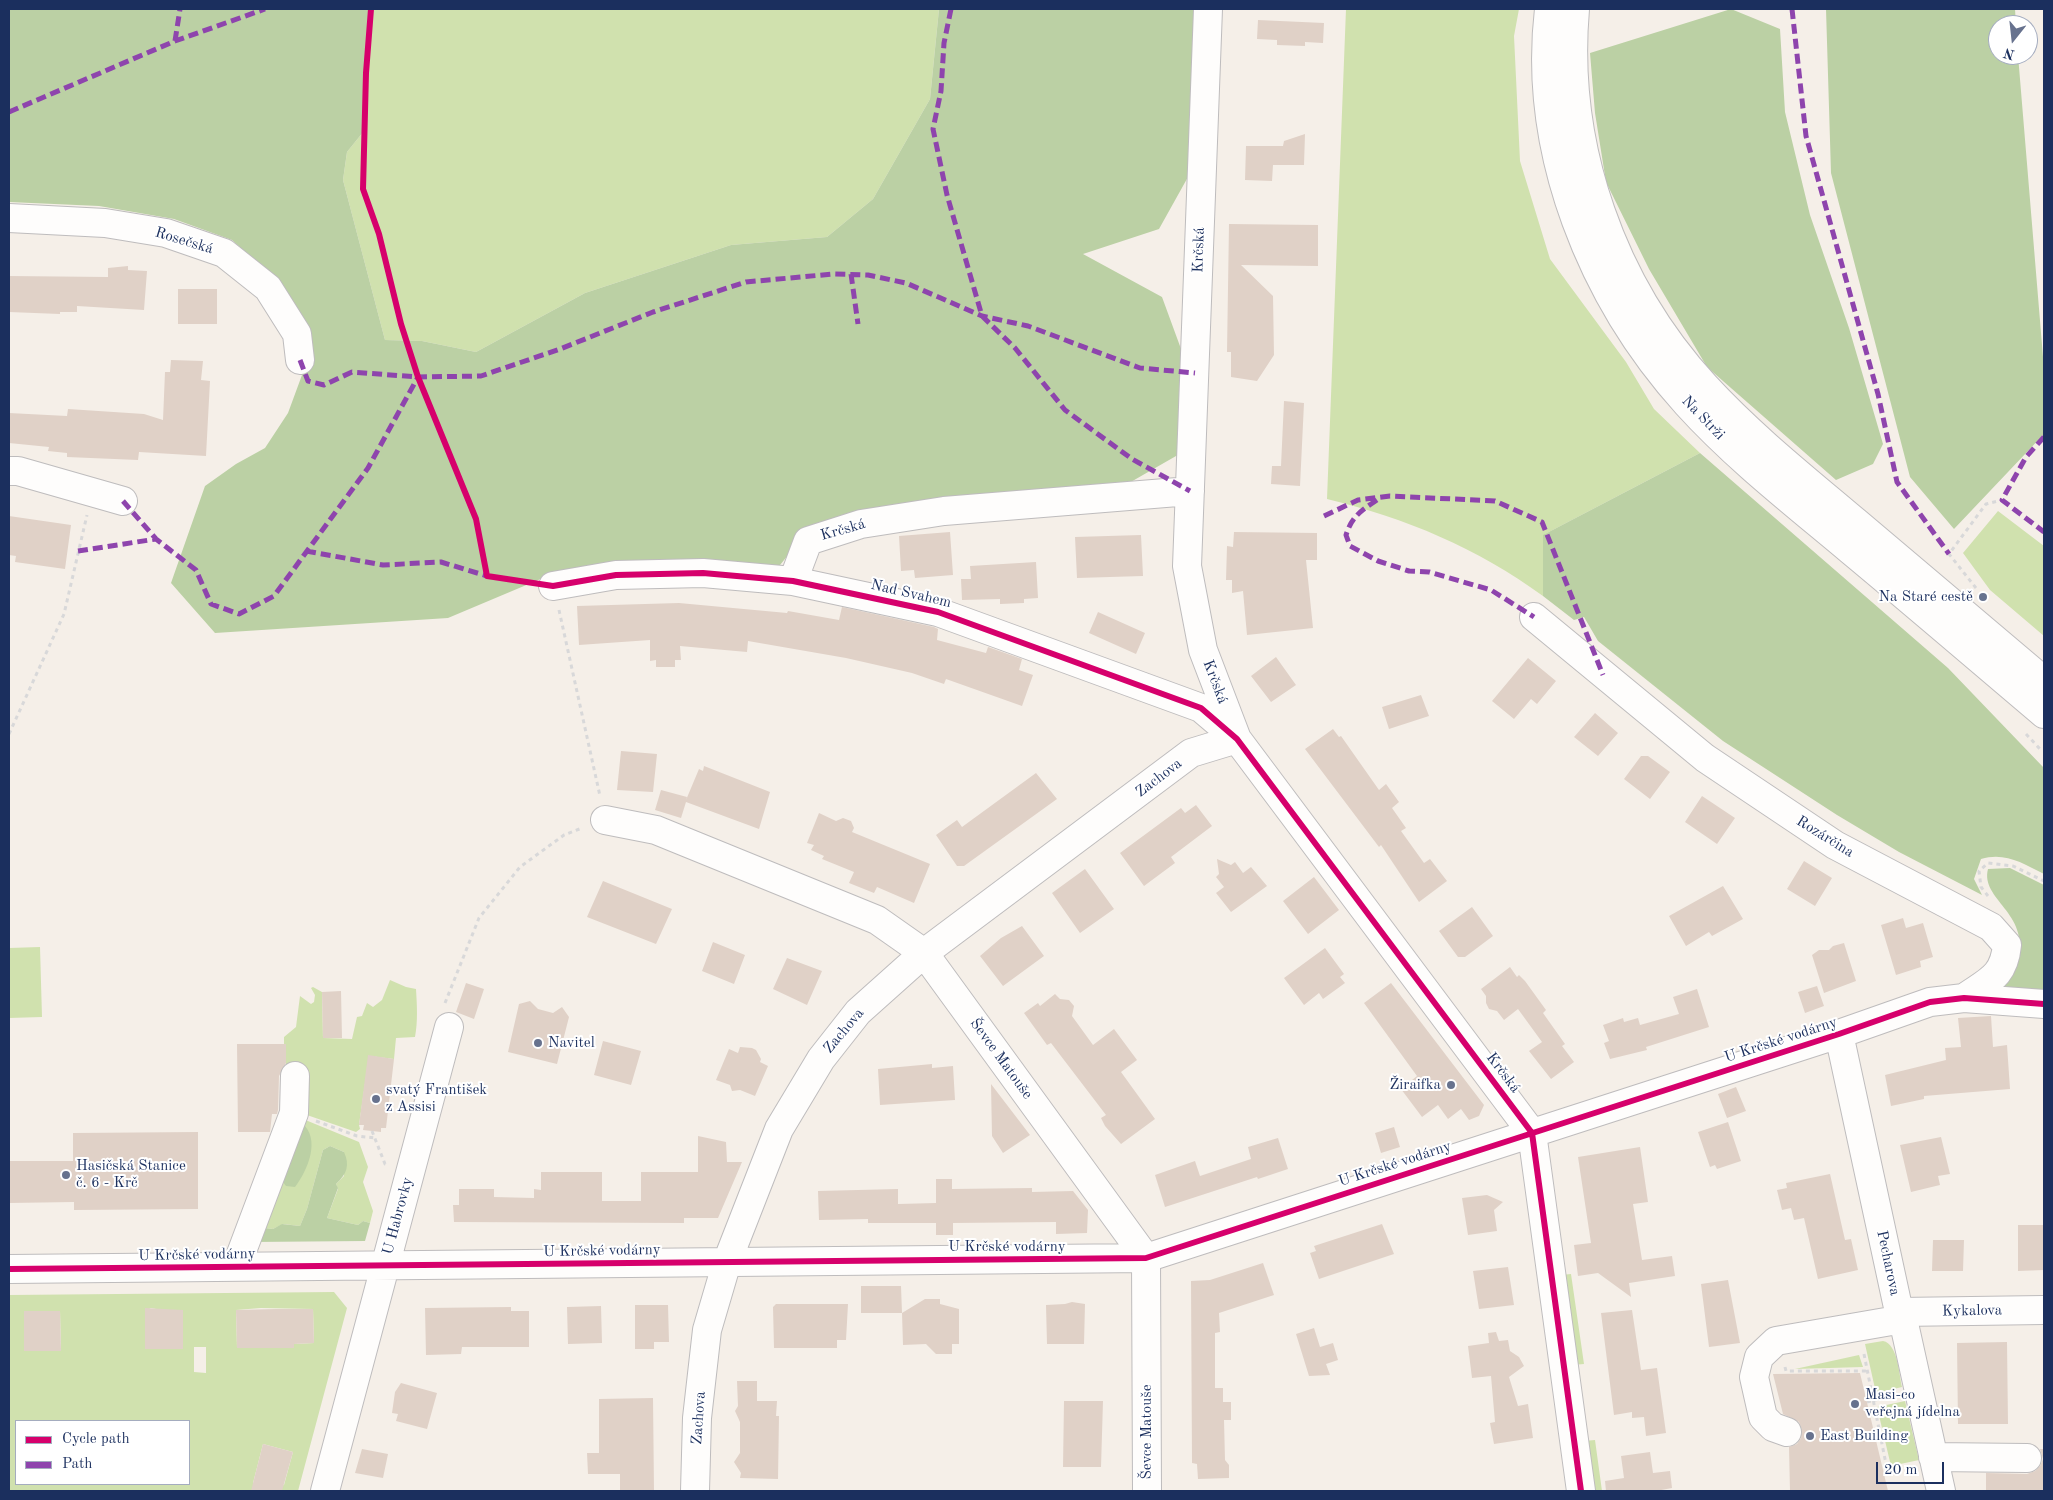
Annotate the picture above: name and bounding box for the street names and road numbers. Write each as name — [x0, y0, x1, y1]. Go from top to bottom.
street label: Rosečská — [153, 224, 215, 258]
street label: Krčská — [1189, 227, 1209, 273]
street label: Na Strži — [1678, 392, 1728, 444]
street label: Krčská — [819, 515, 867, 545]
street label: Nad Svahem — [869, 576, 953, 612]
street label: Krčská — [1198, 657, 1232, 707]
street label: Zachova — [1132, 755, 1186, 801]
street label: Rozárčina — [1793, 812, 1857, 862]
street label: Zachova — [820, 1005, 868, 1057]
street label: U Krčské vodárny — [1722, 1013, 1840, 1067]
street label: Ševce Matouše — [966, 1015, 1036, 1103]
street label: Krčská — [1482, 1049, 1524, 1097]
street label: U Krčské vodárny — [1336, 1137, 1454, 1191]
street label: U Habrovky — [379, 1175, 417, 1257]
street label: Pecharova — [1872, 1229, 1904, 1297]
street label: U Krčské vodárny — [948, 1238, 1066, 1256]
street label: U Krčské vodárny — [543, 1241, 661, 1261]
street label: U Krčské vodárny — [138, 1245, 256, 1265]
street label: Kykalova — [1942, 1301, 2002, 1321]
street label: Ševce Matouše — [1138, 1384, 1156, 1480]
street label: Zachova — [688, 1391, 710, 1445]

